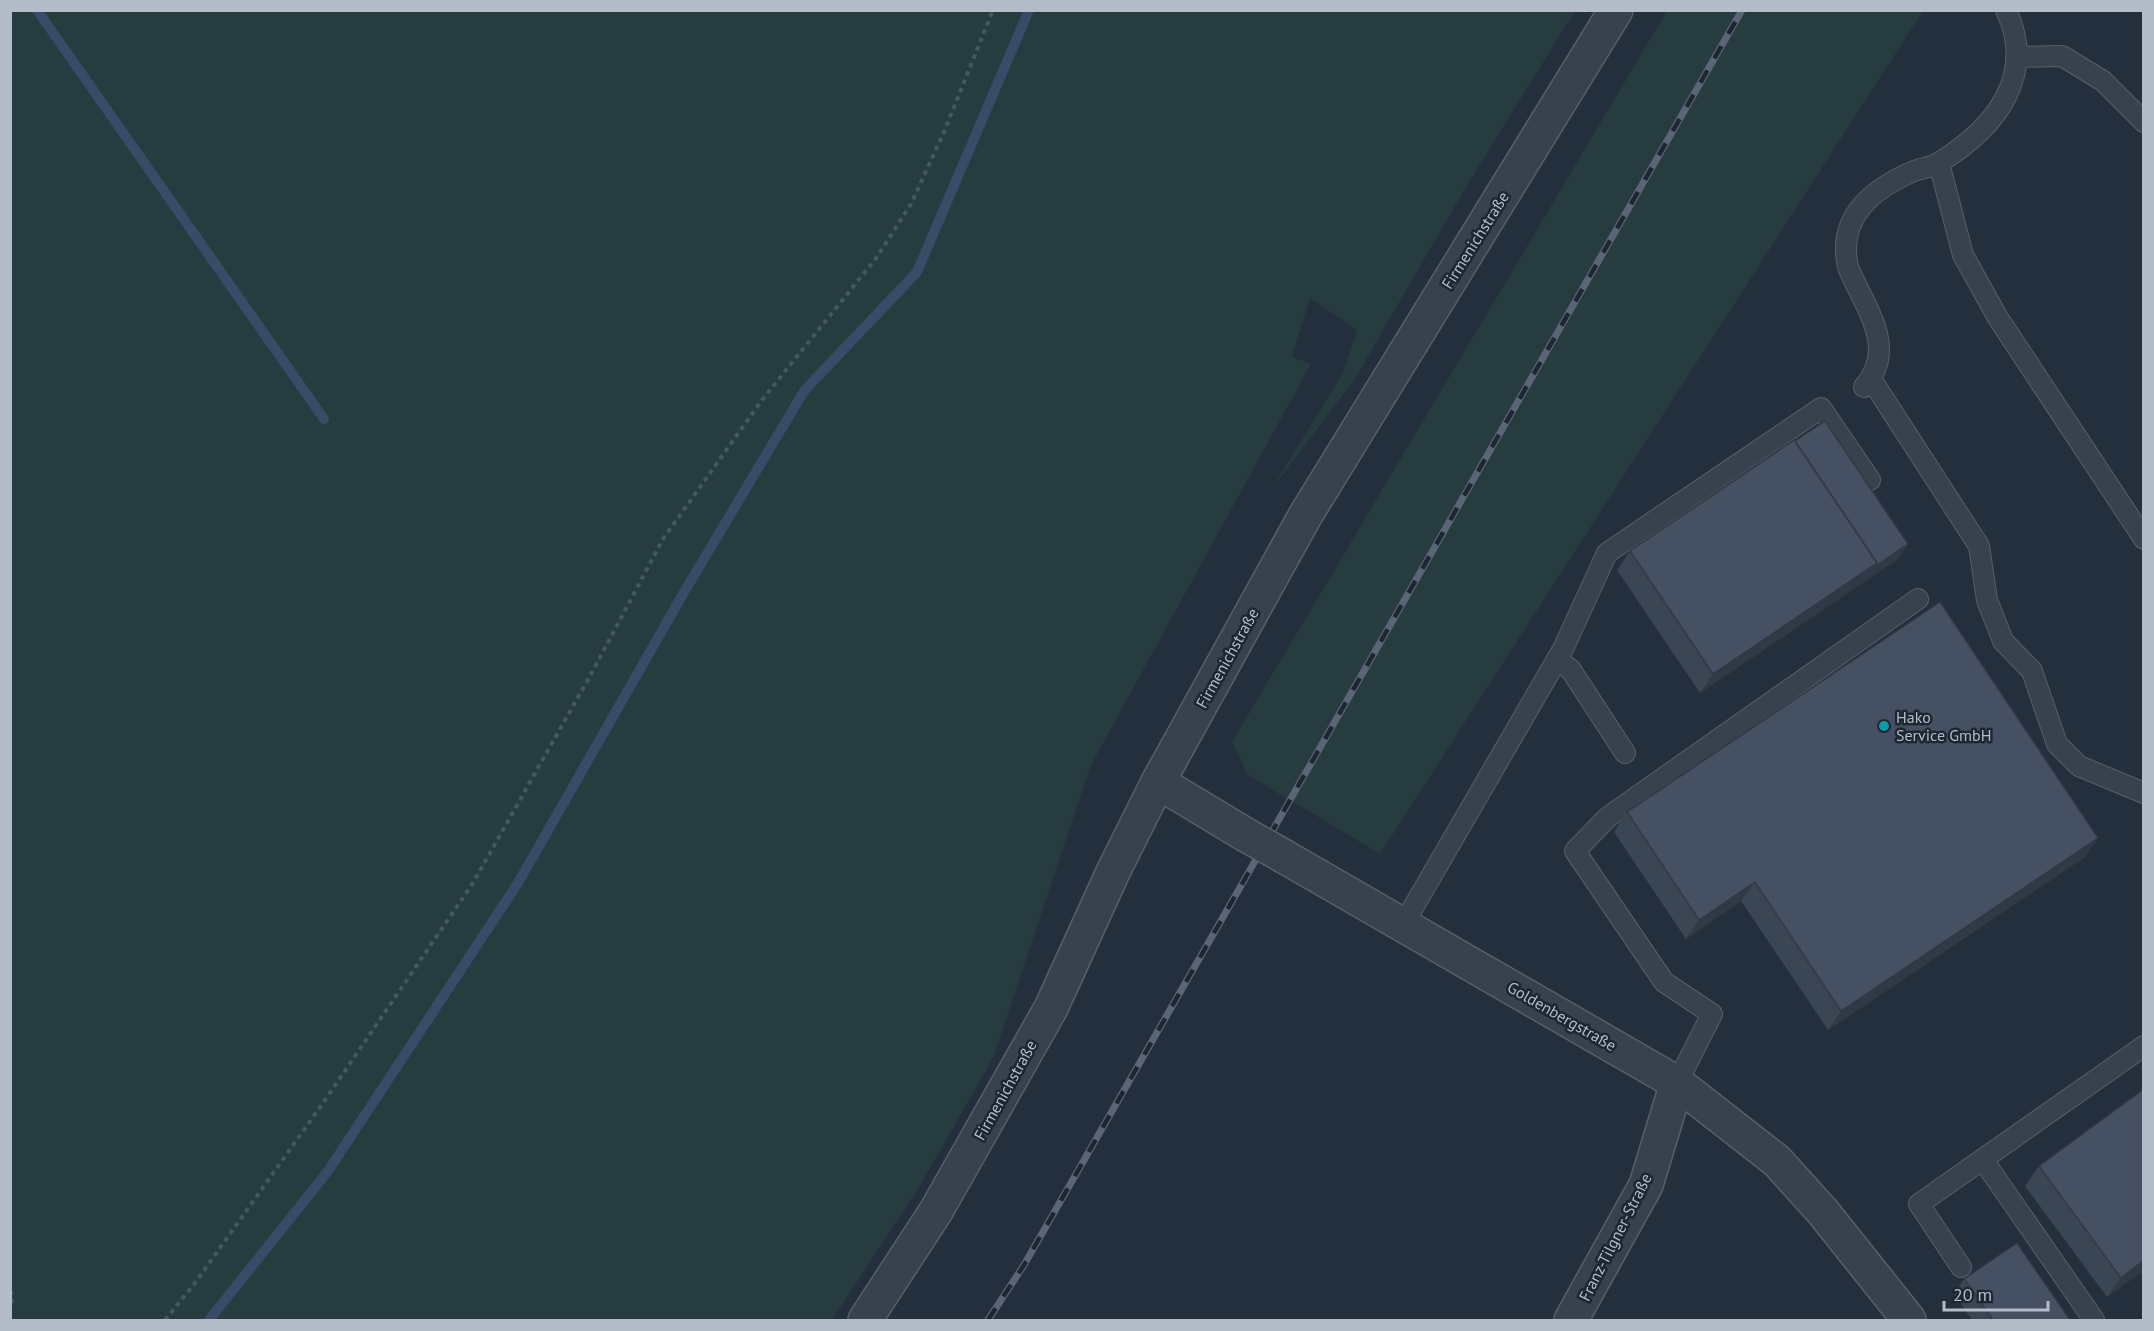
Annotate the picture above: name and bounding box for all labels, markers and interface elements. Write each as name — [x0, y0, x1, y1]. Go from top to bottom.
street label: Firmenichstraße — [1437, 188, 1513, 292]
street label: Firmenichstraße — [1191, 604, 1263, 712]
place label: Hako Service GmbH — [1896, 707, 1992, 745]
marker: Hako Service GmbH — [1877, 719, 1891, 733]
street label: Goldenbergstraße — [1504, 977, 1620, 1055]
street label: Firmenichstraße — [969, 1036, 1041, 1144]
street label: Franz-Tilgner-Straße — [1574, 1170, 1656, 1304]
scale bar — [1944, 1274, 2048, 1312]
text: 20 m — [1953, 1283, 1992, 1306]

